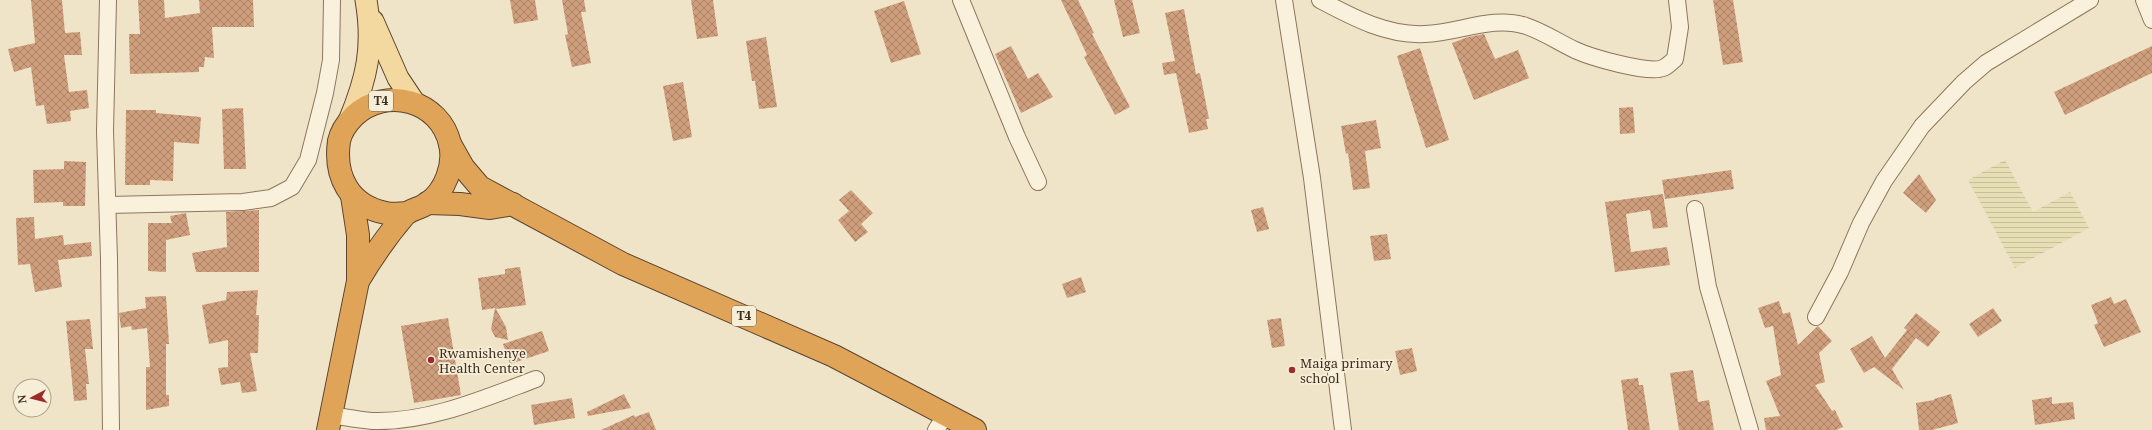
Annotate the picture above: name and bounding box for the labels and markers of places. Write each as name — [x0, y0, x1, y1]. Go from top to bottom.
place label: Rwamishenye Health Center — [439, 344, 526, 377]
place label: Maiga primary school — [1300, 354, 1393, 387]
marker: Rwamishenye Health Center — [426, 355, 436, 365]
marker: Maiga primary school — [1287, 365, 1297, 375]

